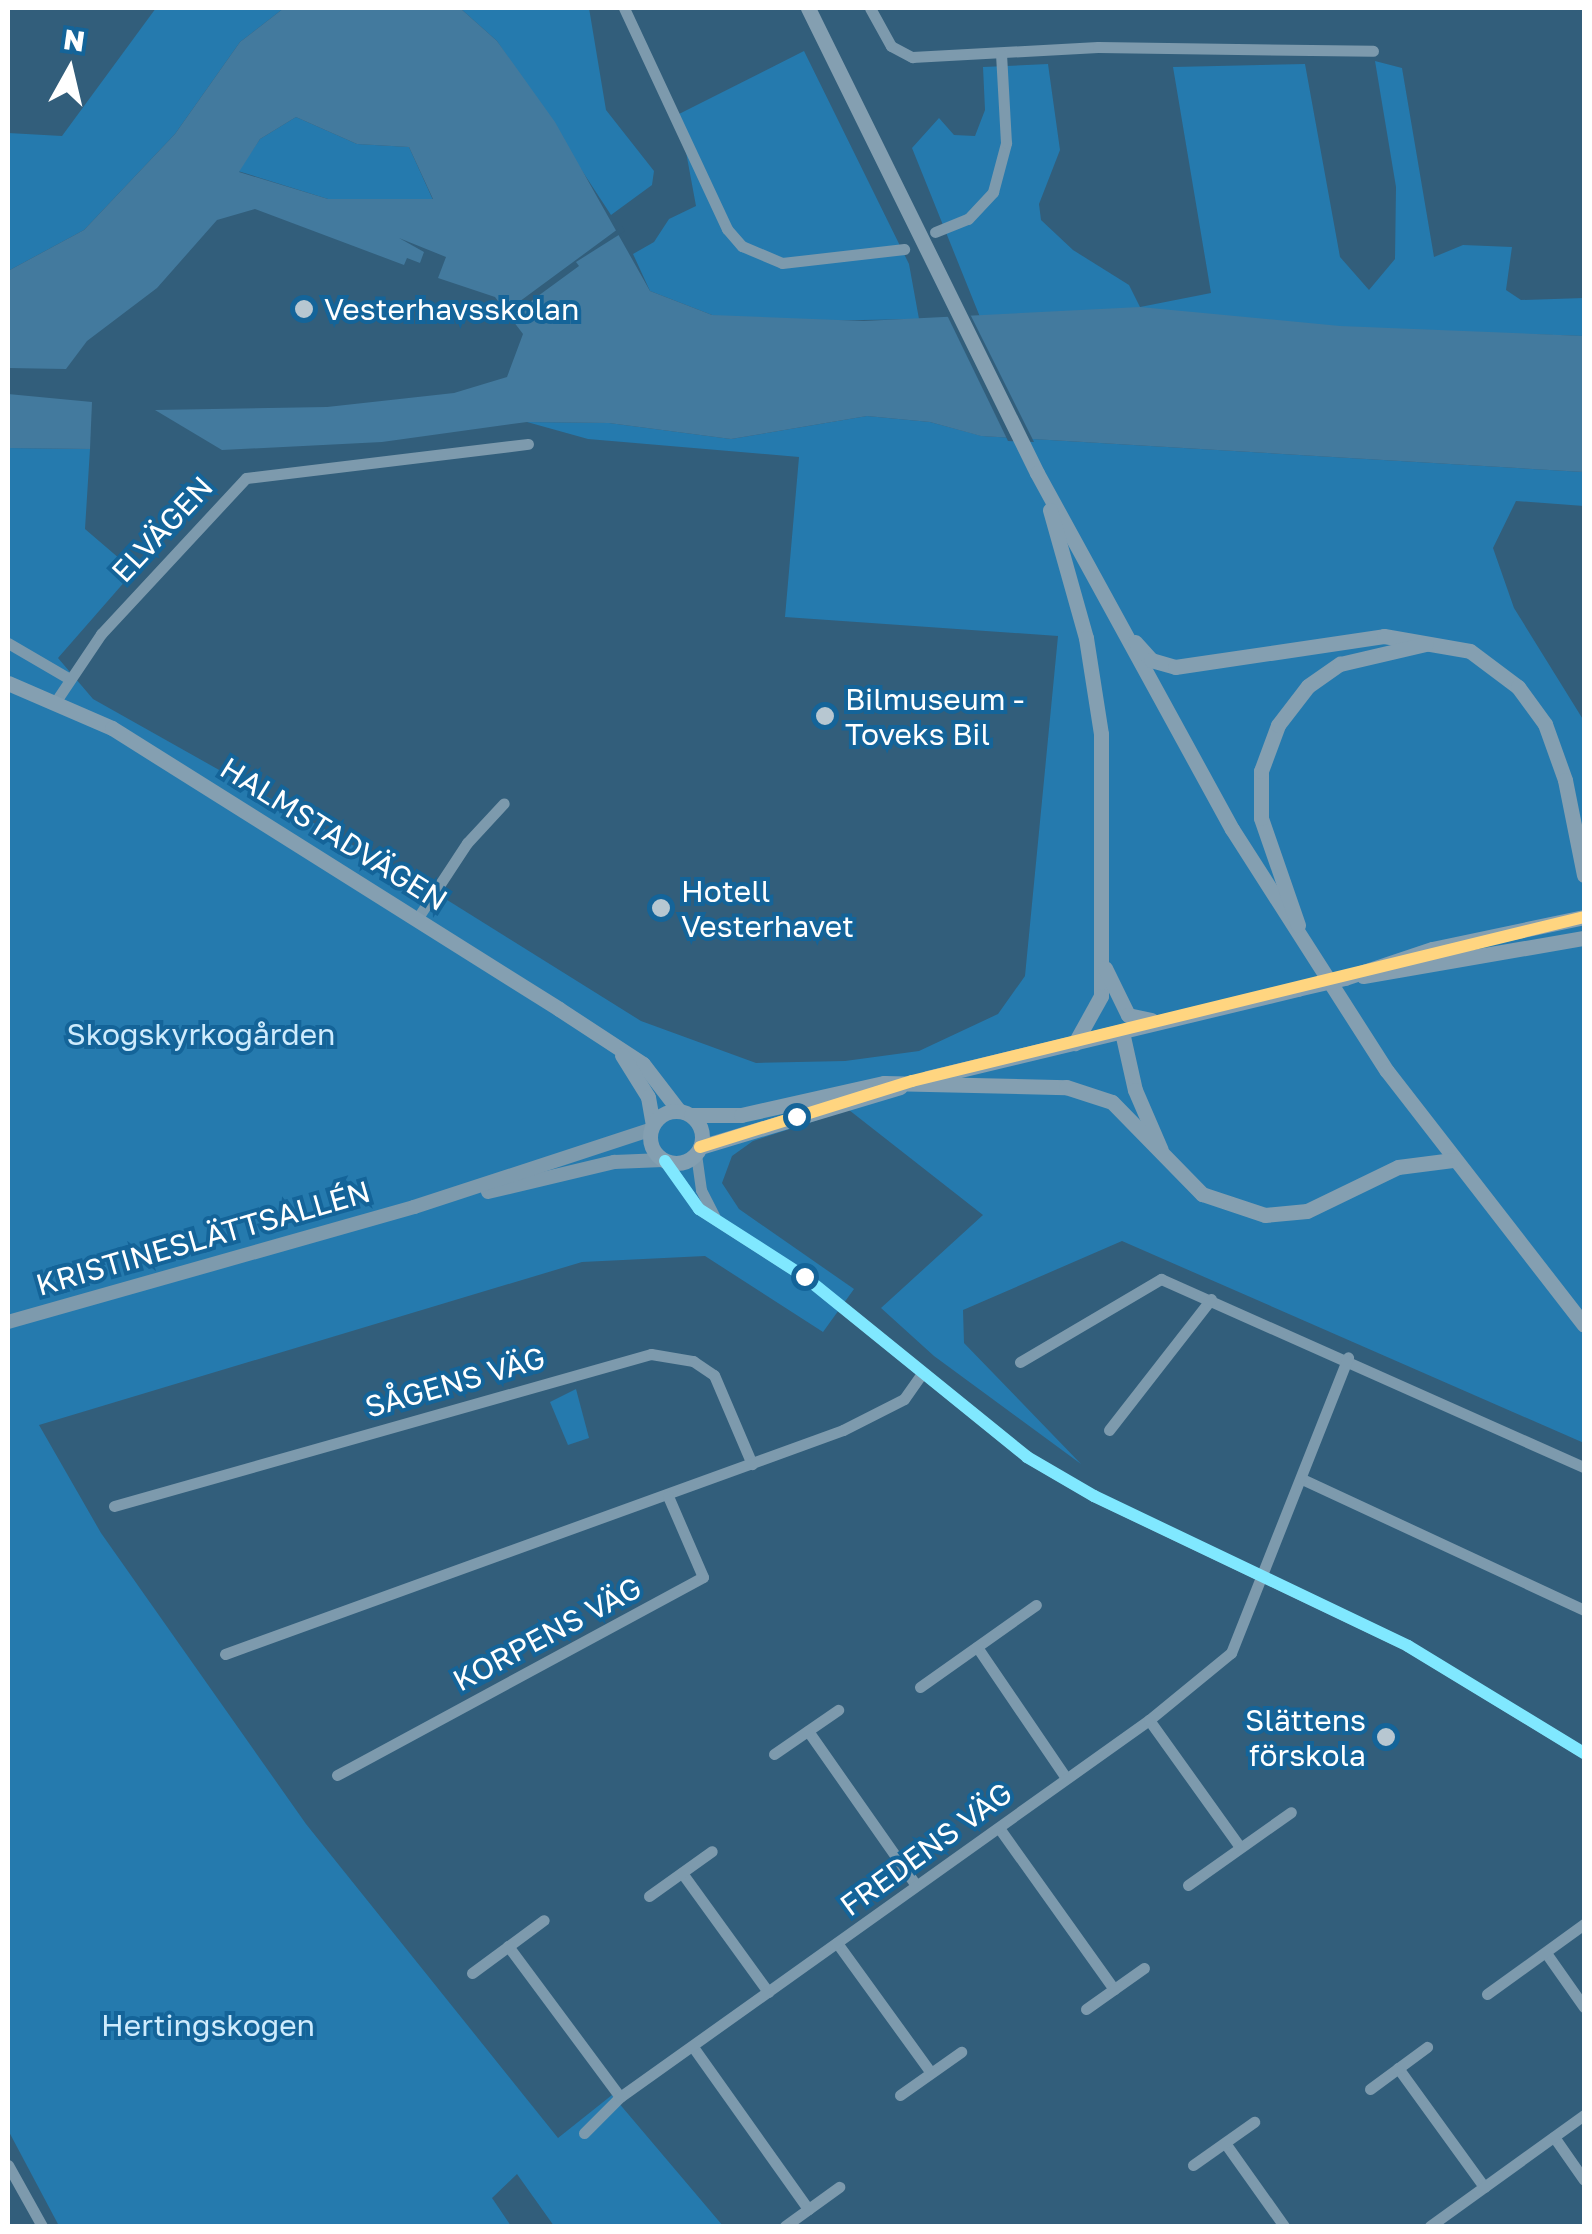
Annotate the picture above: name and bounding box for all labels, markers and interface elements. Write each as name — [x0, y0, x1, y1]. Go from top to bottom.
north arrow — [20, 20, 120, 120]
text: N — [61, 22, 87, 58]
place label: Vesterhavsskolan — [324, 291, 579, 327]
marker: Vesterhavsskolan — [293, 298, 315, 320]
street label: ELVÄGEN — [104, 469, 220, 589]
place label: Bilmuseum - Toveks Bil — [845, 681, 1024, 752]
marker: Bilmuseum - Toveks Bil — [814, 705, 836, 727]
street label: HALMSTADVÄGEN — [214, 750, 454, 918]
place label: Hotell Vesterhavet — [681, 873, 854, 944]
marker: Hotell Vesterhavet — [650, 897, 672, 919]
park label: Skogskyrkogården — [66, 1016, 336, 1052]
unlabelled marker — [787, 1107, 807, 1127]
street label: KRISTINESLÄTTSALLÉN — [32, 1173, 374, 1303]
unlabelled marker — [795, 1267, 815, 1287]
street label: SÅGENS VÄG — [361, 1339, 549, 1425]
street label: KORPENS VÄG — [447, 1569, 647, 1699]
place label: Slättens förskola — [1245, 1702, 1366, 1772]
marker: Slättens förskola — [1375, 1726, 1397, 1748]
street label: FREDENS VÄG — [833, 1775, 1019, 1923]
park label: Hertingskogen — [101, 2007, 315, 2043]

